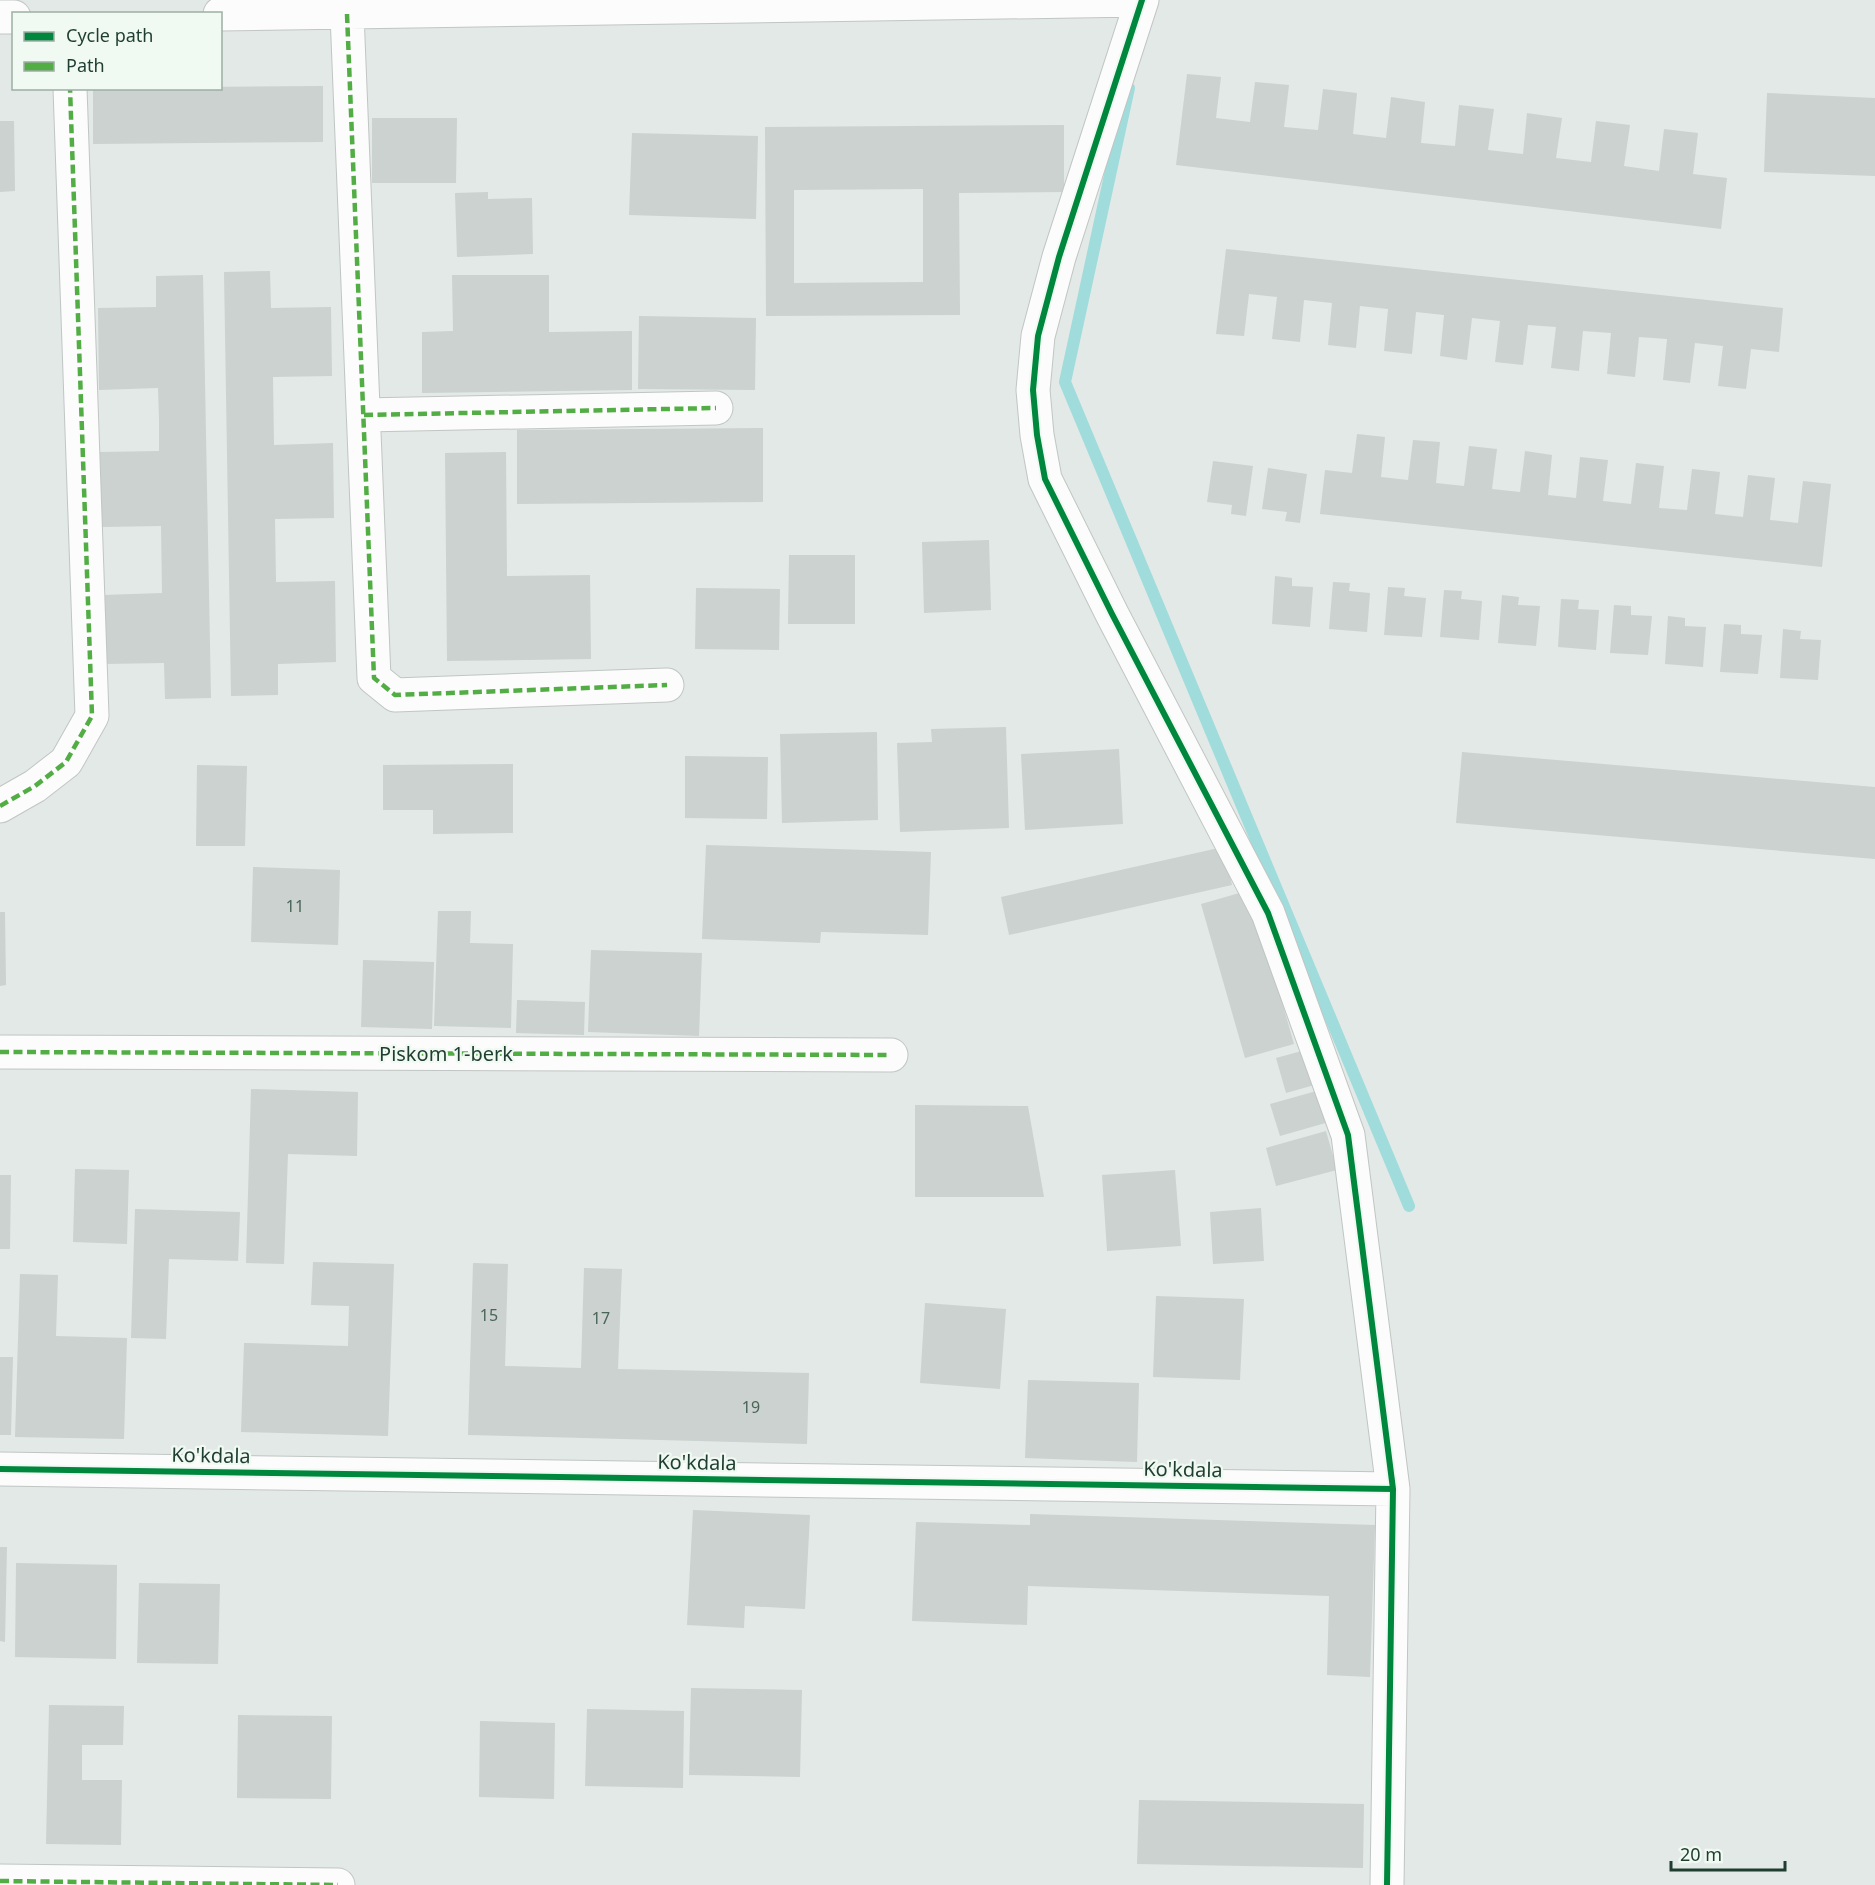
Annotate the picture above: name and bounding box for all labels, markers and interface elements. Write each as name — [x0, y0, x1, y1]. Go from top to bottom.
legend — [12, 12, 222, 90]
text: Cycle path — [66, 23, 153, 47]
text: Path — [66, 53, 105, 77]
house number: 11 — [286, 895, 304, 917]
street label: Piskom 1-berk — [379, 1040, 513, 1067]
house number: 15 — [480, 1304, 498, 1326]
house number: 17 — [592, 1307, 610, 1329]
house number: 19 — [742, 1396, 760, 1418]
street label: Ko'kdala — [171, 1441, 251, 1469]
street label: Ko'kdala — [657, 1448, 737, 1476]
street label: Ko'kdala — [1143, 1455, 1223, 1483]
scale bar — [1671, 1834, 1785, 1872]
text: 20 m — [1680, 1842, 1722, 1866]

